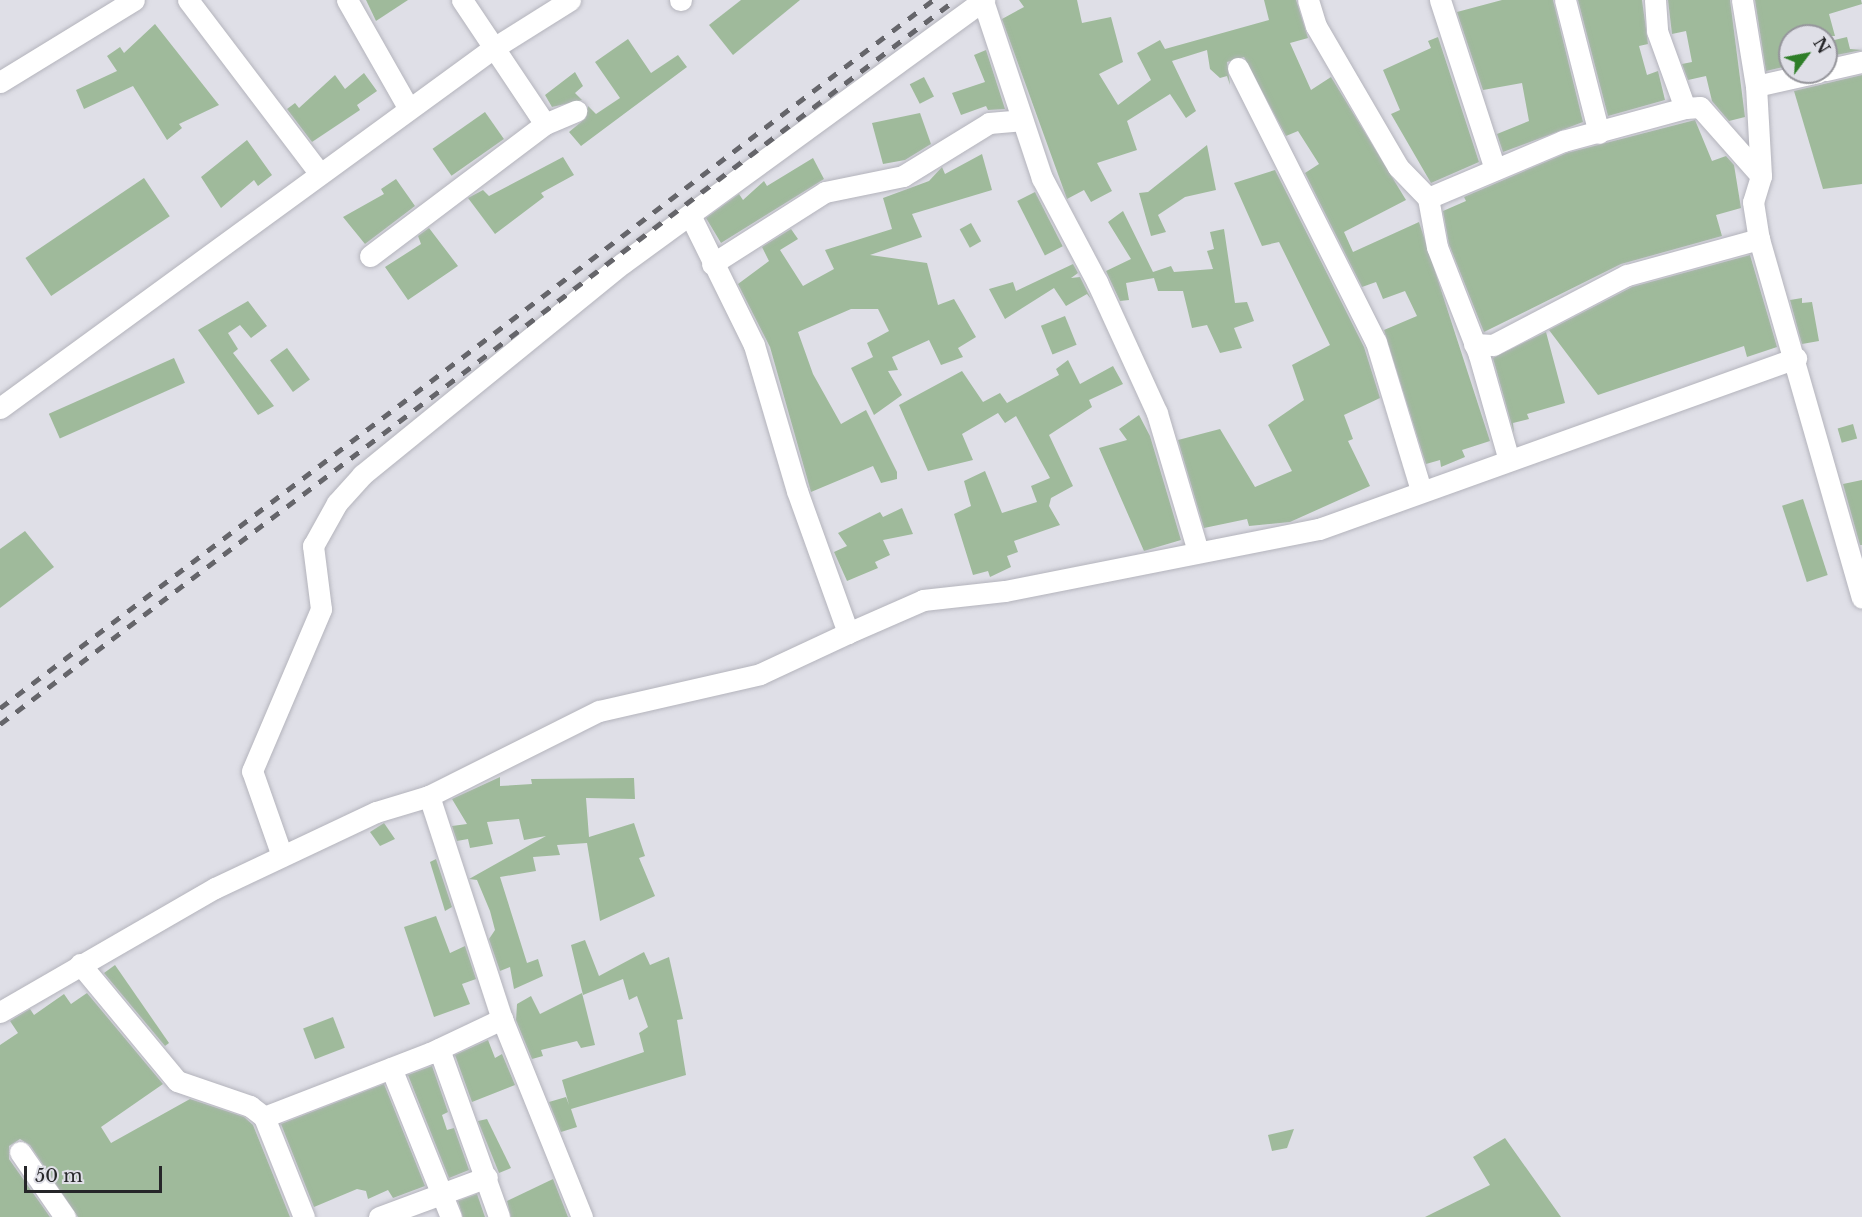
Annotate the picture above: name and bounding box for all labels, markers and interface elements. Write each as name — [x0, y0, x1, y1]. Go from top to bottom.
north arrow — [1778, 24, 1838, 84]
text: N — [1809, 34, 1834, 57]
scale bar — [27, 1154, 165, 1192]
text: 50 m — [35, 1165, 83, 1187]

